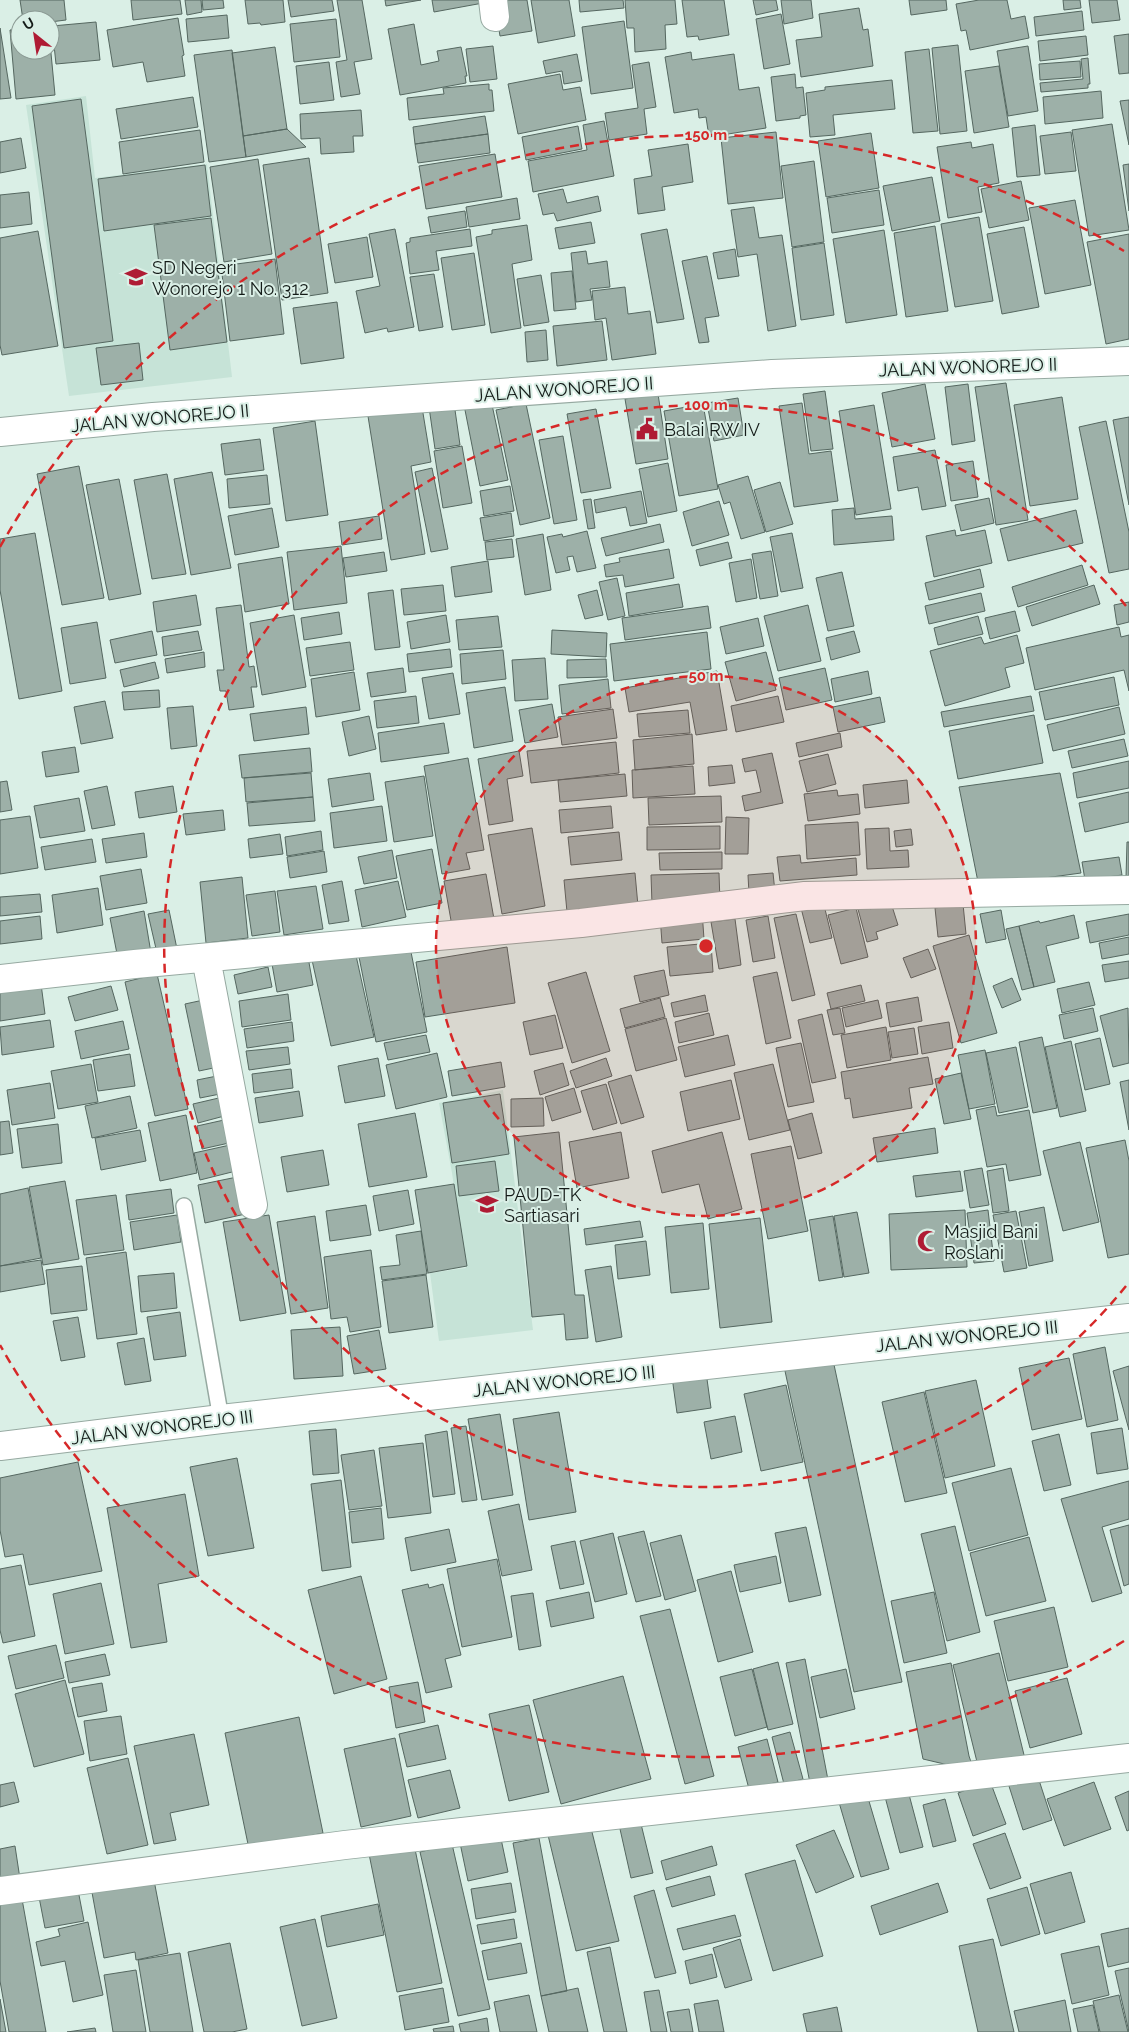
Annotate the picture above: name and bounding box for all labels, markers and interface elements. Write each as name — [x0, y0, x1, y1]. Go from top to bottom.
north arrow — [10, 10, 60, 60]
text: U — [20, 14, 37, 33]
text: 150 m — [685, 126, 727, 144]
place label: SD Negeri Wonorejo 1 No. 312 — [152, 257, 309, 299]
school or university icon: SD Negeri Wonorejo 1 No. 312 — [123, 264, 149, 290]
street label: JALAN WONOREJO II — [878, 353, 1058, 381]
street label: JALAN WONOREJO II — [474, 372, 654, 406]
text: 100 m — [684, 396, 728, 414]
street label: JALAN WONOREJO II — [70, 400, 250, 436]
public building icon: Balai RW IV — [634, 416, 660, 442]
place label: Balai RW IV — [664, 419, 760, 440]
text: 50 m — [688, 667, 724, 685]
centre of rings — [697, 937, 715, 955]
place label: PAUD-TK Sartiasari — [504, 1184, 582, 1226]
school or university icon: PAUD-TK Sartiasari — [474, 1191, 500, 1217]
place label: Masjid Bani Roslani — [944, 1221, 1038, 1263]
mosque icon: Masjid Bani Roslani — [915, 1228, 941, 1254]
street label: JALAN WONOREJO III — [875, 1316, 1059, 1356]
street label: JALAN WONOREJO III — [472, 1361, 656, 1401]
street label: JALAN WONOREJO III — [70, 1405, 254, 1449]

